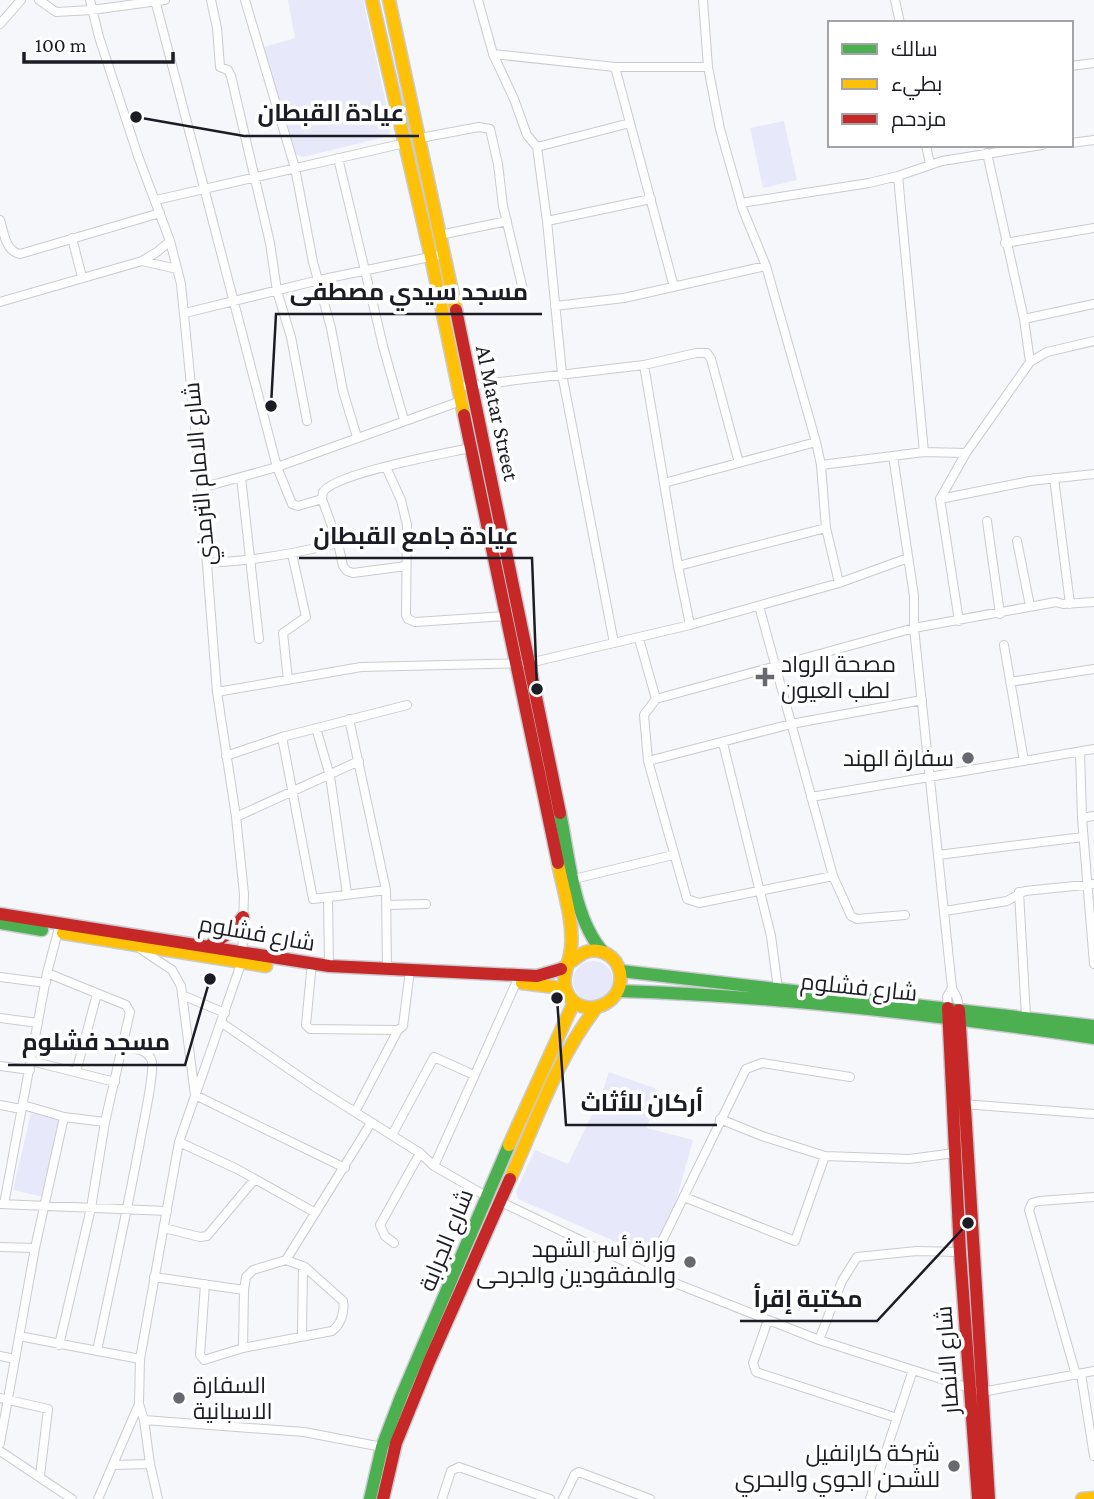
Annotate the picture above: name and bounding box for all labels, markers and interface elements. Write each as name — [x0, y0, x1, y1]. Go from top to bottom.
scale bar — [24, 21, 173, 65]
legend — [828, 21, 1073, 147]
text: 100 m — [35, 33, 87, 57]
text: سالك — [891, 37, 938, 61]
text: بطيء — [891, 72, 942, 100]
callout: عيادة القبطان — [244, 91, 419, 136]
text: عيادة القبطان — [258, 99, 405, 127]
text: مزدحم — [891, 107, 946, 133]
callout: مسجد سيدي مصطفى — [276, 269, 542, 314]
text: مسجد سيدي مصطفى — [290, 278, 528, 311]
street label: Al Matar Street — [471, 343, 525, 483]
street label: شارع الامام الترمذي — [178, 381, 225, 567]
callout: عيادة جامع القبطان — [299, 513, 532, 558]
text: عيادة جامع القبطان — [313, 522, 519, 552]
place label: مصحة الرواد لطب العيون — [781, 651, 896, 704]
marker: مصحة الرواد لطب العيون — [755, 667, 775, 687]
place label: سفارة الهند — [843, 745, 954, 772]
marker: سفارة الهند — [960, 750, 976, 766]
street label: شارع فشلوم — [196, 910, 317, 959]
street label: شارع فشلوم — [799, 968, 919, 1009]
callout: مسجد فشلوم — [8, 1020, 185, 1065]
text: مسجد فشلوم — [22, 1028, 170, 1058]
callout: أركان للأثاث — [566, 1080, 717, 1125]
text: أركان للأثاث — [581, 1087, 703, 1117]
street label: شارع الجرابة — [414, 1185, 481, 1296]
place label: وزارة أسر الشهد والمفقودين والجرحى — [476, 1234, 676, 1289]
marker: وزارة أسر الشهد والمفقودين والجرحى — [682, 1254, 698, 1270]
callout: مكتبة إقرأ — [740, 1276, 877, 1321]
text: مكتبة إقرأ — [753, 1283, 863, 1314]
street label: شارع الانصار — [930, 1305, 967, 1417]
place label: السفارة الاسبانية — [193, 1372, 273, 1424]
marker: السفارة الاسبانية — [171, 1390, 187, 1406]
place label: شركة كارانفيل للشحن الجوي والبحري — [735, 1440, 940, 1497]
marker: شركة كارانفيل للشحن الجوي والبحري — [946, 1458, 962, 1474]

